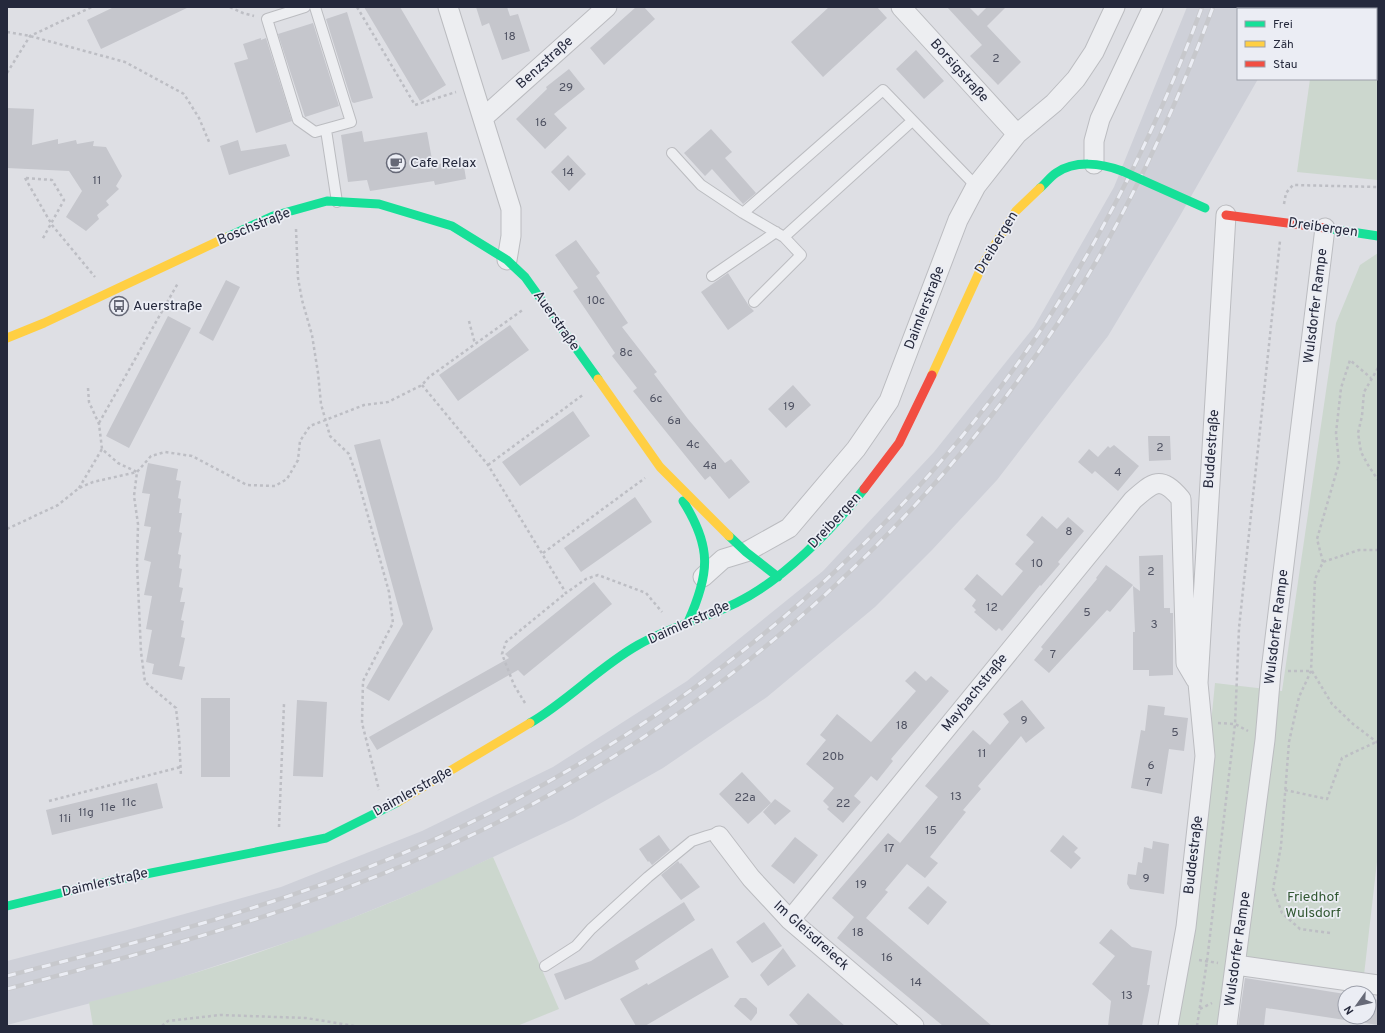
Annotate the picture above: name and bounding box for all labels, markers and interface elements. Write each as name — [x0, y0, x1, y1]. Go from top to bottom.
legend — [1237, 8, 1377, 80]
text: Frei — [1273, 17, 1293, 33]
house number: 18 — [504, 29, 516, 45]
street label: Benzstraße — [513, 33, 577, 93]
street label: Borsigstraße — [926, 36, 992, 106]
text: Zäh — [1273, 37, 1294, 53]
house number: 2 — [992, 51, 1000, 67]
text: Stau — [1273, 57, 1298, 73]
house number: 29 — [559, 80, 573, 96]
house number: 16 — [535, 115, 547, 131]
cafe icon: Cafe Relax — [385, 152, 407, 174]
place label: Cafe Relax — [410, 155, 477, 172]
house number: 14 — [562, 165, 574, 181]
house number: 11 — [93, 173, 101, 189]
street label: Boschstraße — [215, 205, 293, 249]
street label: Dreibergen — [972, 209, 1022, 277]
street label: Dreibergen — [1287, 215, 1359, 241]
street label: Wulsdorfer Rampe — [1300, 247, 1332, 365]
street label: Daimlerstraße — [901, 264, 949, 352]
street label: Auerstraße — [529, 288, 583, 354]
house number: 10c — [587, 293, 605, 309]
bus stop icon: Auerstraße — [108, 295, 130, 317]
place label: Auerstraße — [133, 298, 202, 315]
house number: 8c — [619, 345, 633, 361]
house number: 6c — [649, 391, 663, 407]
house number: 19 — [783, 399, 795, 415]
street label: Buddestraße — [1201, 409, 1223, 489]
house number: 6a — [667, 413, 681, 429]
house number: 4c — [686, 437, 700, 453]
house number: 2 — [1156, 440, 1164, 456]
house number: 4a — [703, 458, 717, 474]
house number: 4 — [1114, 465, 1122, 481]
street label: Dreibergen — [805, 490, 865, 552]
house number: 8 — [1065, 524, 1073, 540]
house number: 10 — [1031, 556, 1043, 572]
house number: 2 — [1147, 564, 1155, 580]
street label: Wulsdorfer Rampe — [1261, 568, 1293, 686]
street label: Daimlerstraße — [645, 597, 733, 649]
house number: 12 — [986, 600, 998, 616]
house number: 5 — [1083, 605, 1091, 621]
house number: 3 — [1150, 617, 1158, 633]
house number: 7 — [1050, 647, 1056, 663]
street label: Maybachstraße — [938, 651, 1012, 735]
house number: 9 — [1020, 713, 1028, 729]
house number: 18 — [896, 718, 908, 734]
house number: 5 — [1171, 725, 1179, 741]
house number: 11 — [978, 746, 986, 762]
house number: 20b — [822, 749, 844, 765]
house number: 6 — [1147, 758, 1155, 774]
street label: Daimlerstraße — [371, 763, 455, 821]
house number: 7 — [1145, 775, 1151, 791]
house number: 13 — [950, 789, 962, 805]
house number: 22a — [734, 790, 756, 806]
house number: 11c — [122, 795, 136, 811]
house number: 22 — [836, 796, 850, 812]
house number: 11e — [100, 800, 116, 816]
house number: 11g — [78, 805, 94, 821]
house number: 11i — [59, 811, 71, 827]
street label: Buddestraße — [1181, 815, 1207, 895]
house number: 15 — [925, 823, 937, 839]
house number: 17 — [884, 841, 894, 857]
street label: Daimlerstraße — [60, 865, 150, 901]
house number: 9 — [1142, 871, 1150, 887]
house number: 19 — [855, 877, 867, 893]
park label: Friedhof Wulsdorf — [1285, 889, 1341, 922]
street label: Wulsdorfer Rampe — [1222, 890, 1254, 1008]
street label: Im Gleisdreieck — [770, 898, 852, 974]
house number: 18 — [852, 925, 864, 941]
house number: 16 — [881, 950, 893, 966]
house number: 14 — [910, 975, 922, 991]
north arrow — [1337, 985, 1377, 1025]
house number: 13 — [1121, 988, 1133, 1004]
text: N — [1341, 1003, 1357, 1017]

